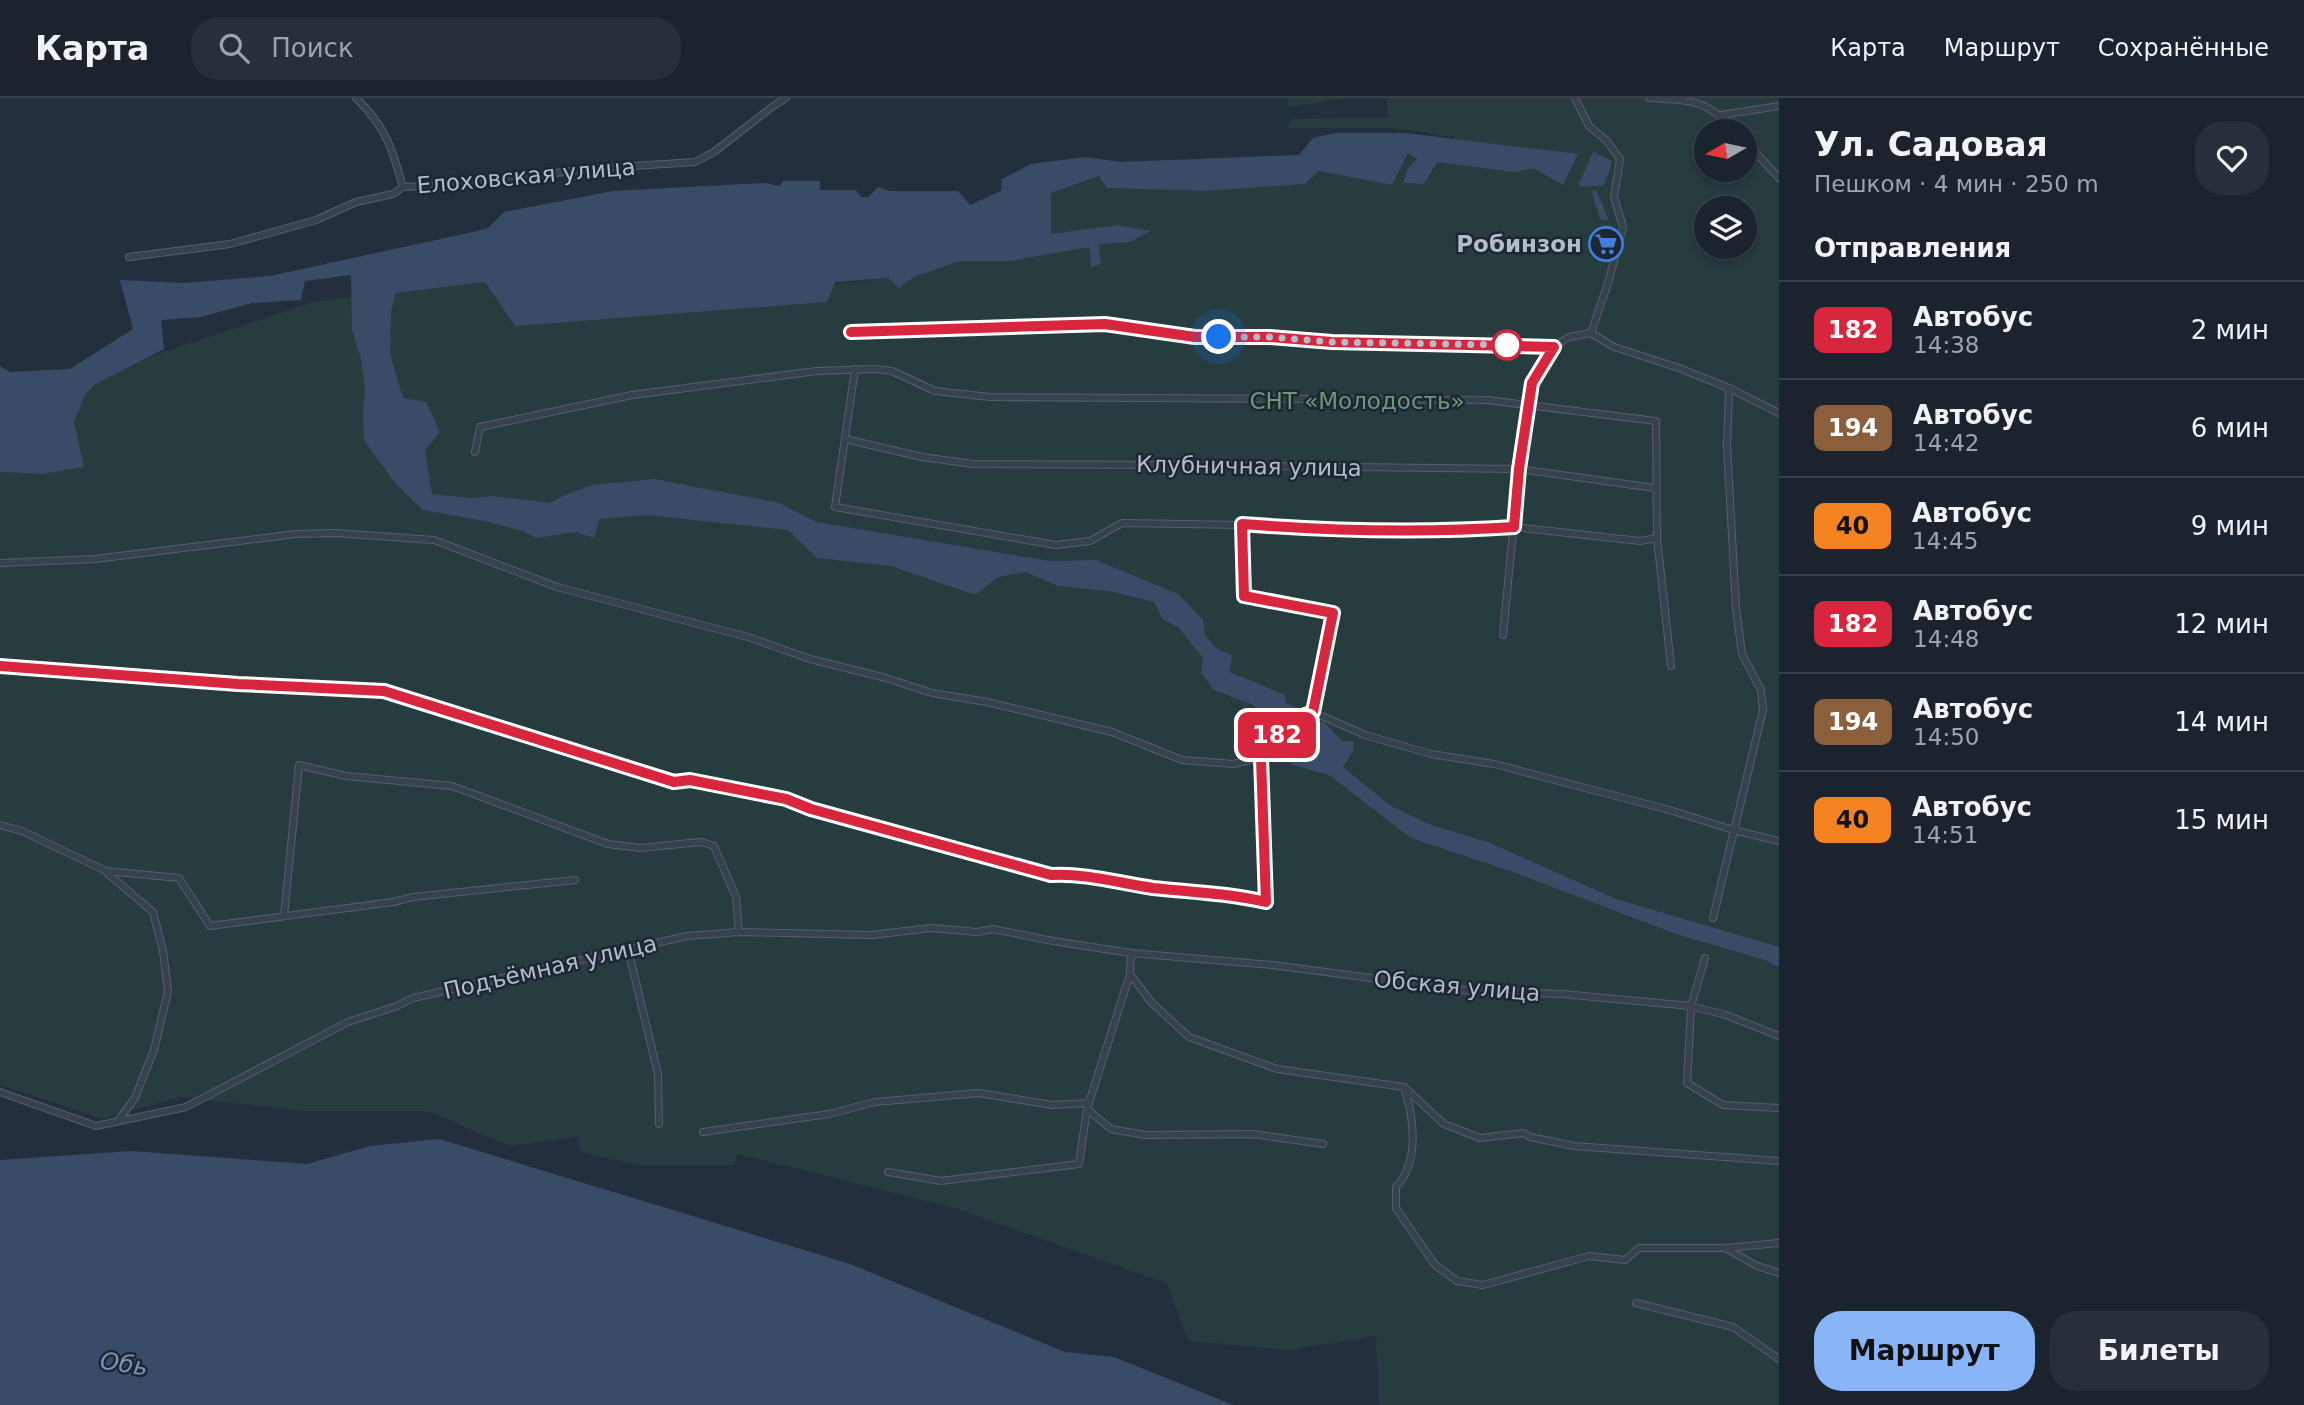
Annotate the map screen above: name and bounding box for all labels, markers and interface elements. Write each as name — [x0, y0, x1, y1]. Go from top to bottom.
search box — [191, 17, 681, 80]
text: Карта — [35, 29, 149, 68]
icon: search — [215, 29, 253, 67]
text: Поиск — [271, 33, 354, 63]
text: Карта — [1830, 34, 1906, 62]
text: Маршрут — [1944, 34, 2060, 62]
text: Сохранённые — [2098, 34, 2269, 62]
north arrow — [1694, 119, 1757, 182]
map controls — [1694, 119, 1757, 259]
button: heart — [2195, 121, 2269, 195]
text: Ул. Садовая — [1814, 125, 2048, 164]
street label: Елоховская улица — [416, 153, 636, 199]
text: Пешком · 4 мин · 250 m — [1814, 171, 2099, 197]
button: layers — [1694, 196, 1757, 259]
supermarket icon: Робинзон — [1587, 225, 1625, 263]
place label: Робинзон — [1456, 231, 1582, 257]
text: Отправления — [1814, 233, 2011, 263]
text: Автобус — [1913, 302, 2033, 332]
text: 2 мин — [2191, 315, 2269, 345]
text: 182 — [1828, 316, 1878, 344]
your location — [1201, 319, 1236, 354]
unlabelled marker — [1492, 330, 1522, 360]
text: 14:38 — [1913, 332, 1979, 358]
park label: СНТ «Молодость» — [1249, 388, 1465, 414]
text: Автобус — [1913, 400, 2033, 430]
text: 6 мин — [2191, 413, 2269, 443]
text: 194 — [1828, 414, 1878, 442]
text: 14:42 — [1913, 430, 1979, 456]
street label: Клубничная улица — [1136, 451, 1362, 481]
text: Автобус — [1912, 498, 2032, 528]
text: 9 мин — [2191, 511, 2269, 541]
text: 40 — [1836, 512, 1869, 540]
text: 14:45 — [1912, 528, 1978, 554]
text: Автобус — [1913, 596, 2033, 626]
text: 12 мин — [2174, 609, 2269, 639]
text: 182 — [1828, 610, 1878, 638]
text: 14:48 — [1913, 626, 1979, 652]
text: Автобус — [1913, 694, 2033, 724]
text: 14 мин — [2174, 707, 2269, 737]
text: 194 — [1828, 708, 1878, 736]
line badge: 182 — [1237, 712, 1317, 758]
text: 182 — [1252, 721, 1302, 749]
text: 14:50 — [1913, 724, 1979, 750]
text: Автобус — [1912, 792, 2032, 822]
text: 15 мин — [2174, 805, 2269, 835]
text: 40 — [1836, 806, 1869, 834]
text: 14:51 — [1912, 822, 1978, 848]
street label: Подъёмная улица — [441, 930, 659, 1004]
street label: Обская улица — [1373, 966, 1541, 1006]
button: Маршрут — [1814, 1311, 2035, 1391]
button: Билеты — [2049, 1311, 2269, 1391]
water label: Обь — [98, 1346, 150, 1382]

